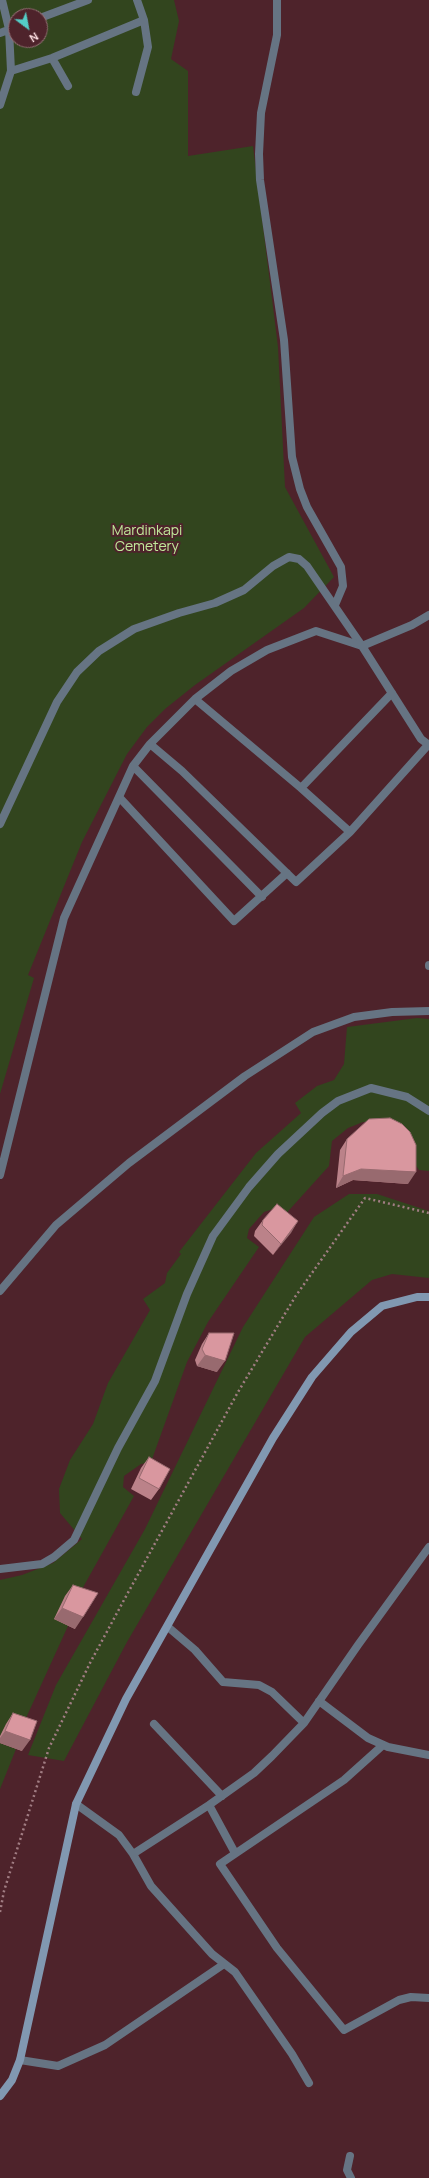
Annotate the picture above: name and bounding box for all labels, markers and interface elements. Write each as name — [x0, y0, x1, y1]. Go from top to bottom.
north arrow — [8, 8, 48, 48]
text: N — [27, 29, 41, 46]
park label: Mardinkapi Cemetery — [112, 523, 182, 556]

